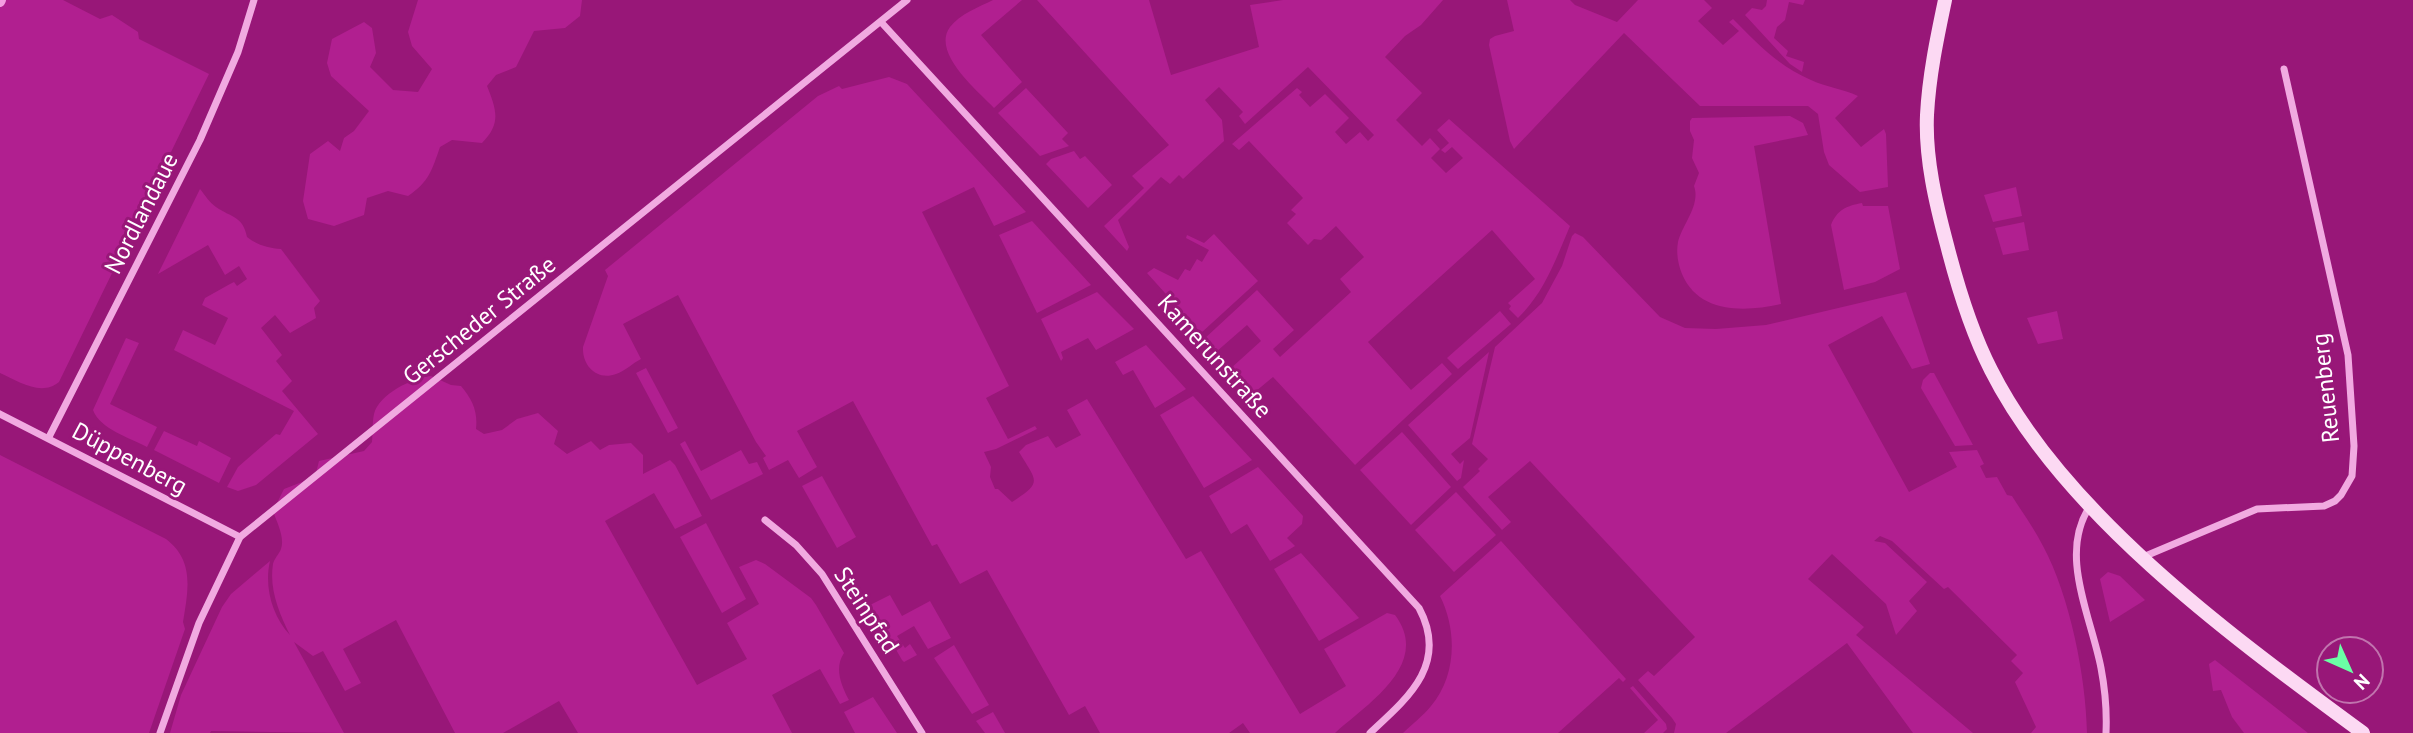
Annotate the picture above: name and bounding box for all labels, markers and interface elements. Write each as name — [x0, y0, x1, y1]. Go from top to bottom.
street label: Nordlandaue — [97, 147, 185, 279]
street label: Gerscheder Straße — [396, 249, 562, 391]
street label: Kamerunstraße — [1151, 287, 1279, 425]
street label: Reuenberg — [2304, 332, 2346, 444]
street label: Düppenberg — [67, 415, 193, 501]
street label: Steinpfad — [827, 561, 907, 659]
north arrow — [2315, 635, 2385, 705]
text: N — [2349, 669, 2375, 695]

